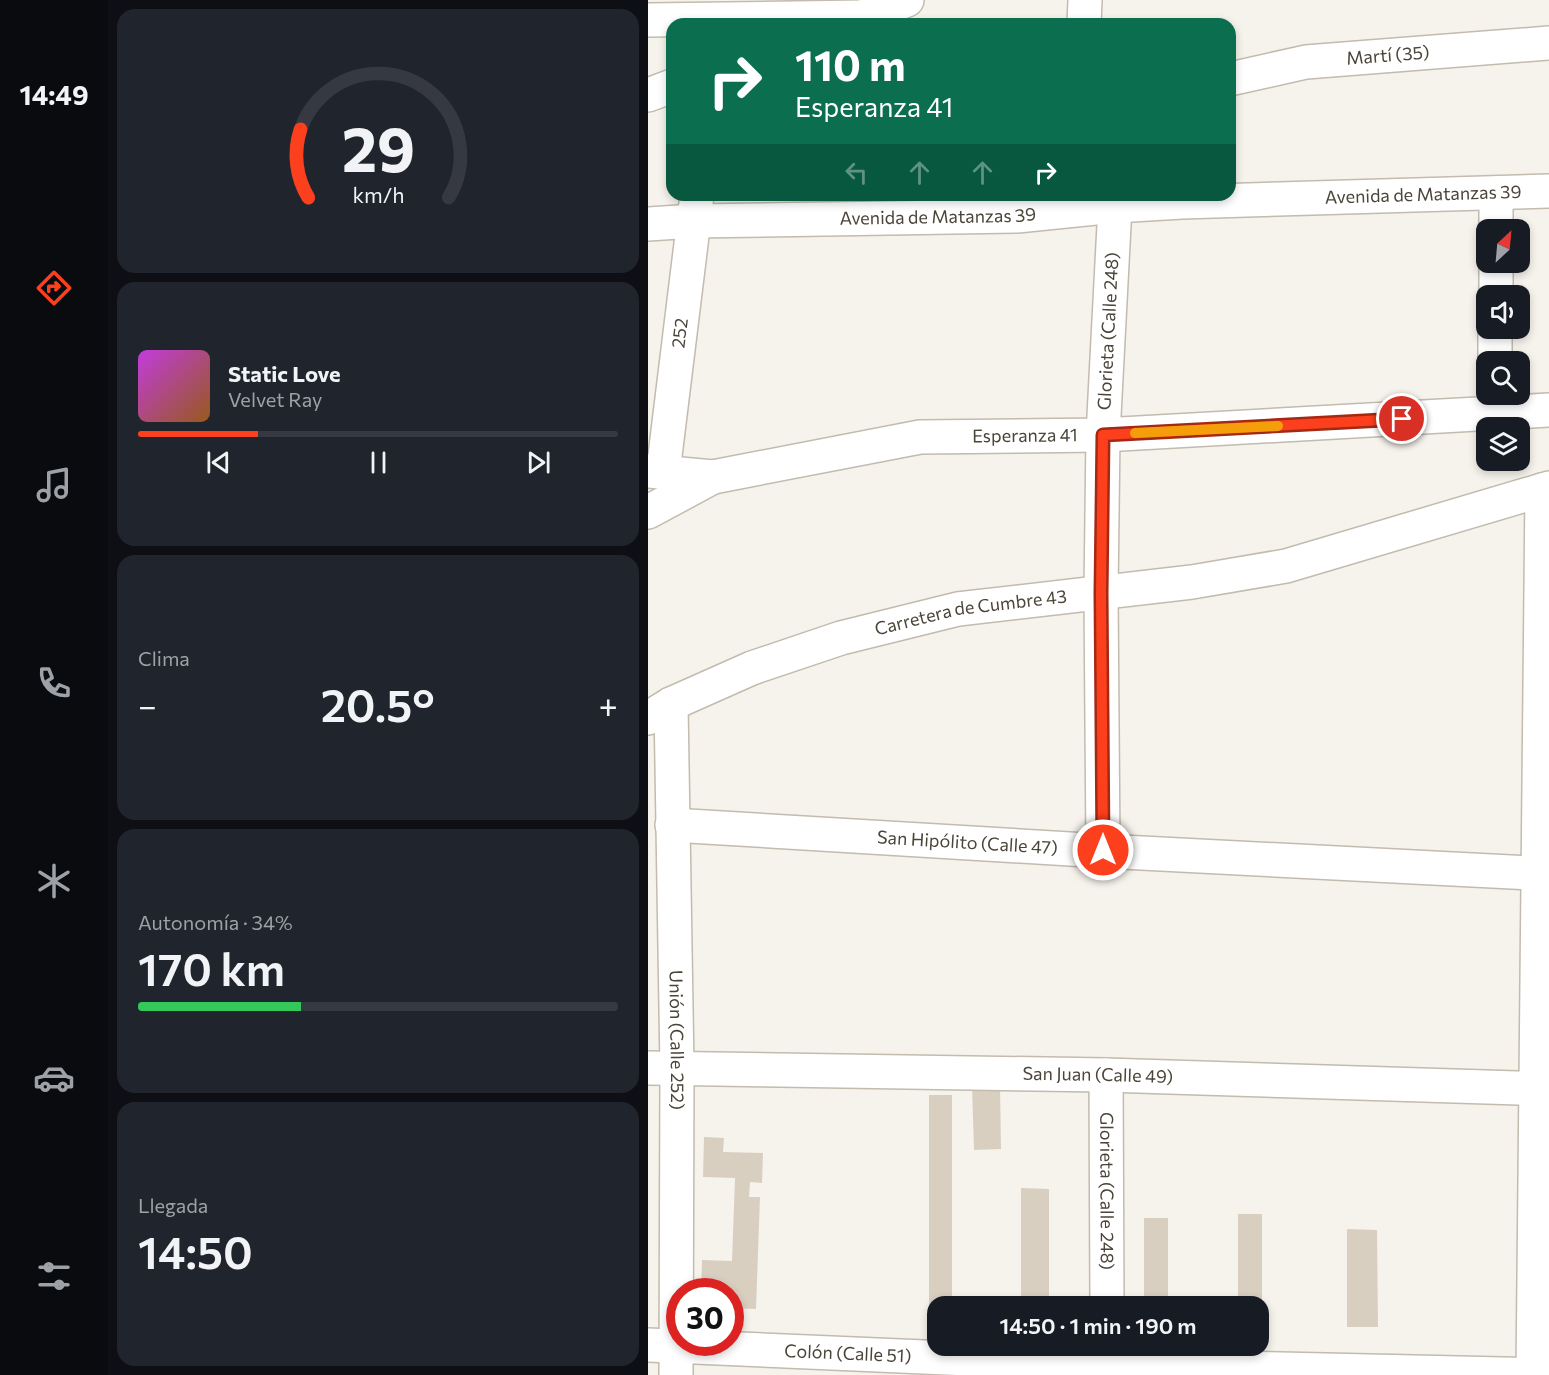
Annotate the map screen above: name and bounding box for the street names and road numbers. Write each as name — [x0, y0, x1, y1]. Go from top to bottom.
street label: Martí (35) — [1345, 40, 1430, 69]
street label: Avenida de Matanzas 39 — [1324, 180, 1522, 208]
street label: Avenida de Matanzas 39 — [839, 202, 1037, 229]
street label: Glorieta (Calle 248) — [1092, 252, 1123, 411]
street label: 252 — [666, 317, 692, 349]
street label: Esperanza 41 — [972, 423, 1078, 446]
street label: Carretera de Cumbre 43 — [872, 585, 1068, 639]
street label: San Hipólito (Calle 47) — [877, 825, 1059, 858]
street label: Unión (Calle 252) — [665, 970, 689, 1110]
street label: San Juan (Calle 49) — [1023, 1062, 1174, 1087]
street label: Glorieta (Calle 248) — [1096, 1112, 1119, 1270]
street label: Colón (Calle 51) — [784, 1339, 912, 1366]

